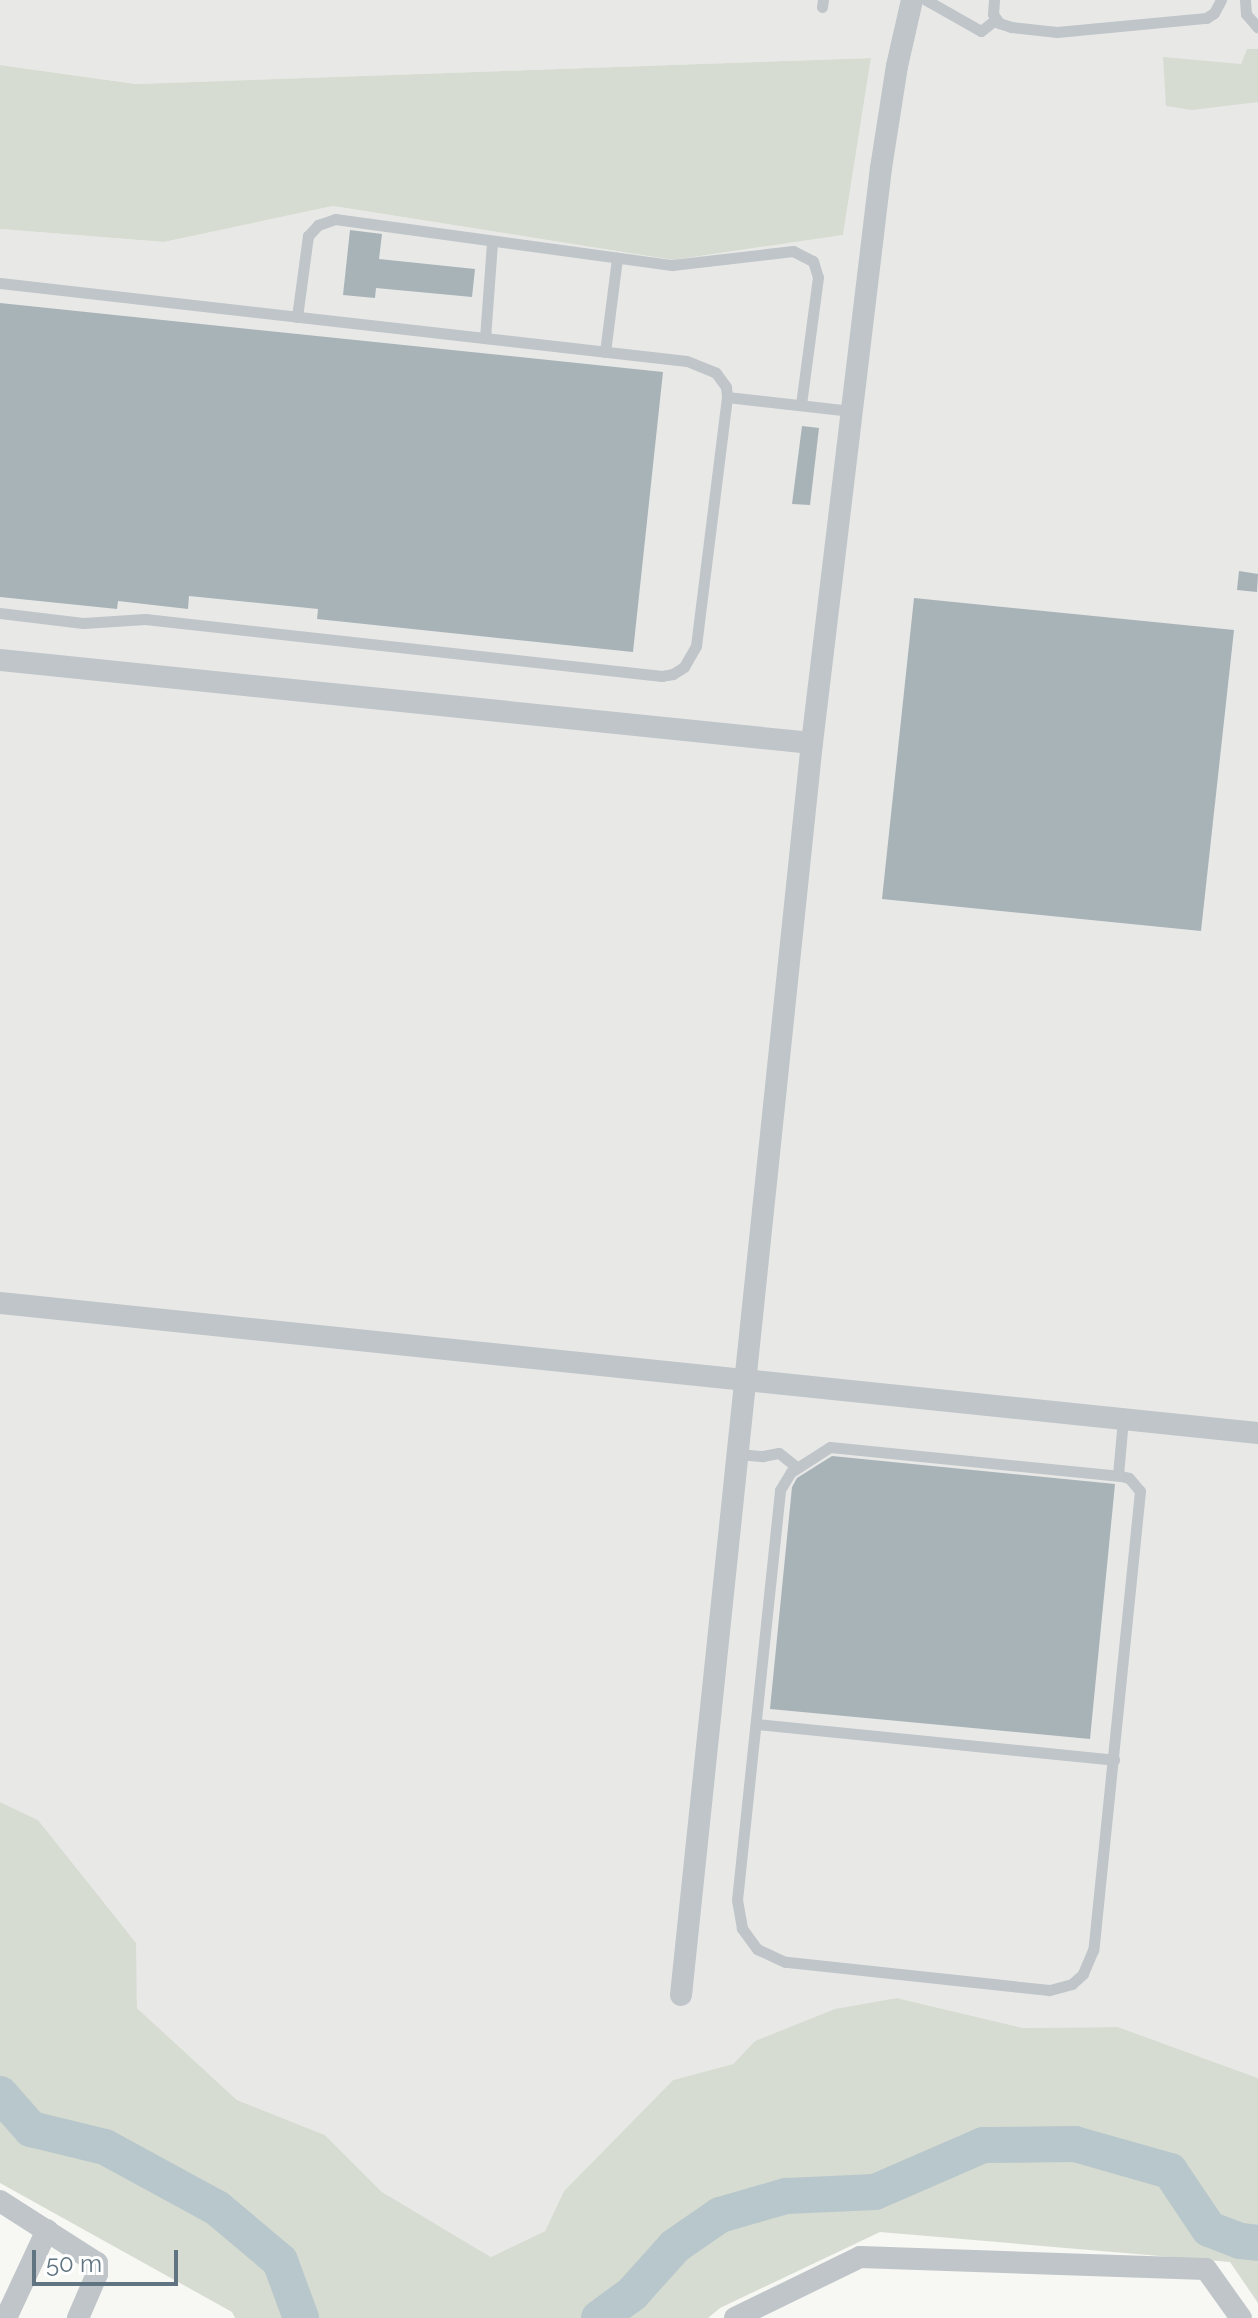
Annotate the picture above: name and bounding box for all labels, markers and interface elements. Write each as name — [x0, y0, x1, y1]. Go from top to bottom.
scale bar — [36, 2234, 182, 2284]
text: 50 m — [46, 2249, 102, 2278]

